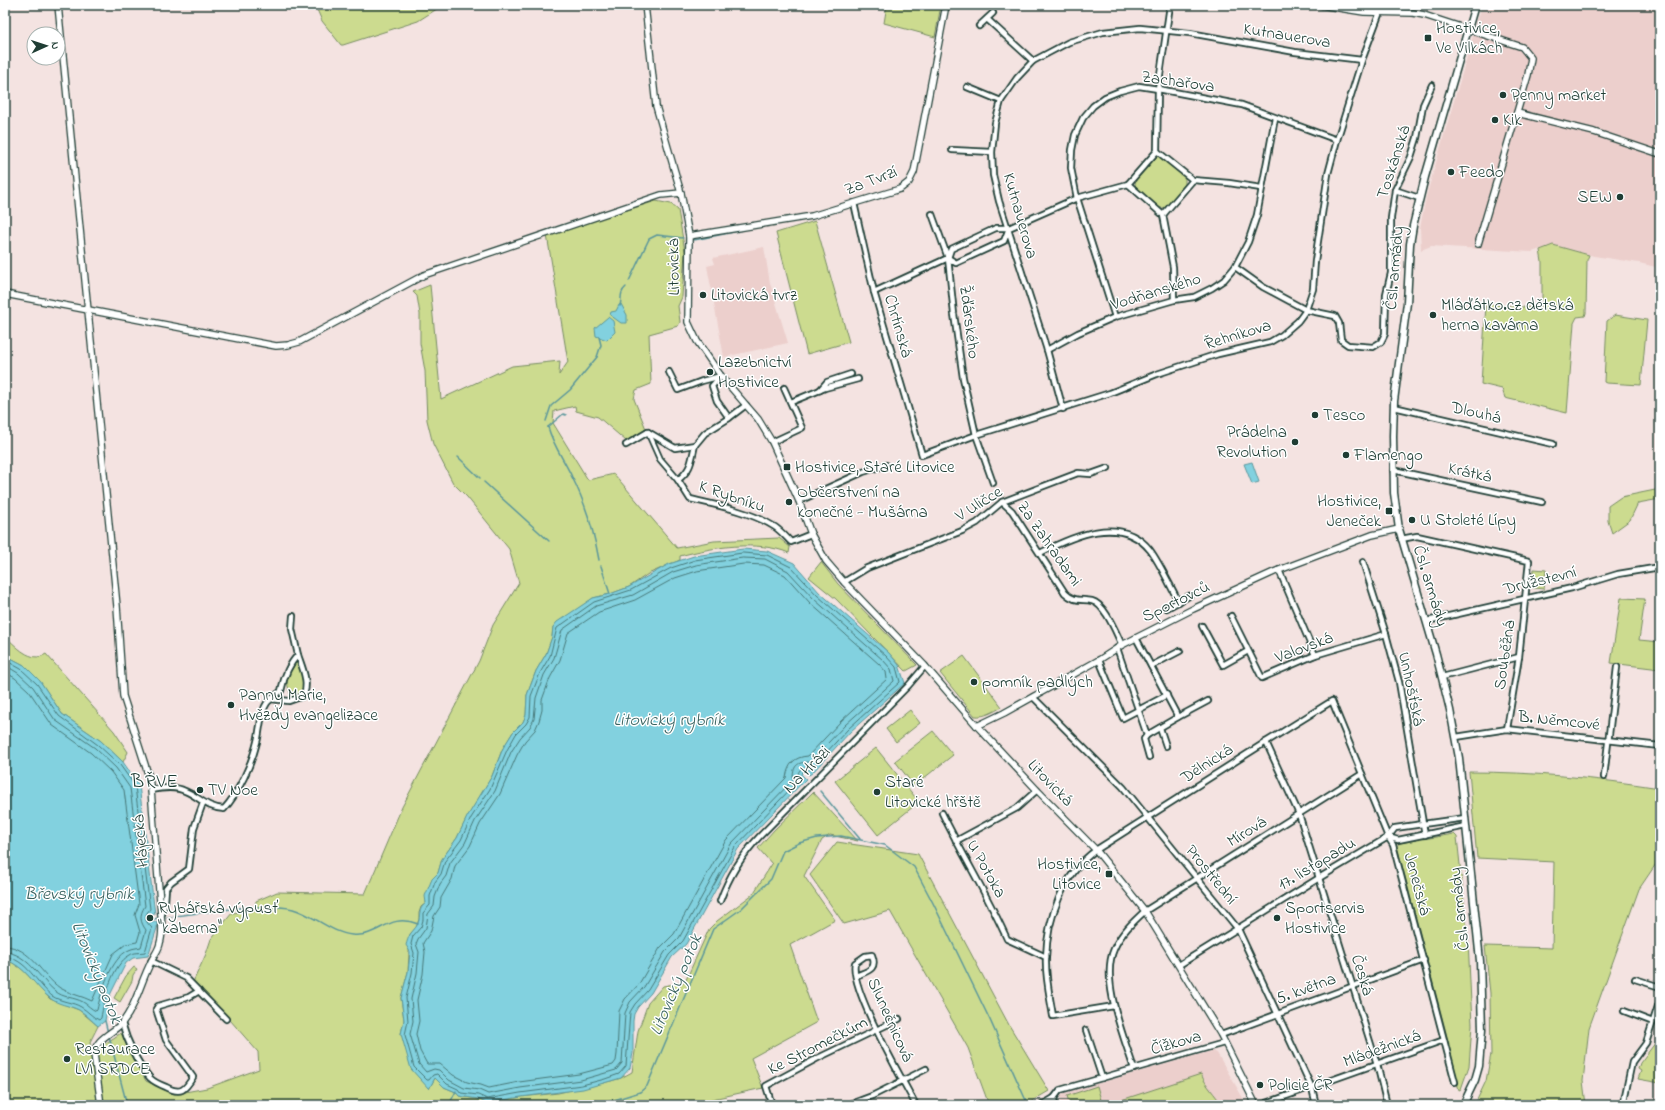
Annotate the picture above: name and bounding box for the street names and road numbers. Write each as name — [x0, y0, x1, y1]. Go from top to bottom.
street label: Kutnauerova — [1241, 17, 1333, 55]
street label: Zachařova — [1140, 65, 1216, 99]
street label: Toskánská — [1370, 122, 1418, 202]
street label: Za Tvrzí — [841, 160, 901, 202]
street label: Kutnauerova — [996, 170, 1044, 262]
street label: Čsl. armády — [1379, 225, 1412, 311]
street label: Litovická — [661, 238, 687, 296]
street label: Vodňanského — [1107, 266, 1204, 318]
street label: Žďárského — [952, 284, 986, 360]
street label: Chrtínská — [877, 292, 919, 361]
street label: Řehníkova — [1202, 313, 1274, 357]
street label: Dlouhá — [1448, 395, 1504, 431]
street label: Krátká — [1446, 456, 1494, 490]
street label: K Rybníku — [695, 474, 769, 521]
street label: V Uličce — [950, 480, 1008, 529]
street label: Za Zahradami — [1010, 496, 1088, 592]
street label: Čsl. armády — [1405, 542, 1454, 630]
street label: Družstevní — [1500, 560, 1579, 602]
street label: Sportovců — [1138, 575, 1214, 629]
street label: Souběžná — [1488, 618, 1522, 691]
street label: Valovská — [1271, 625, 1337, 671]
street label: Unhošťská — [1391, 650, 1431, 729]
street label: B. Němcové — [1516, 704, 1601, 738]
street label: Dělnická — [1175, 738, 1238, 791]
street label: Na Hrázi — [777, 740, 837, 800]
street label: Litovická — [1021, 754, 1079, 813]
street label: Mírová — [1222, 810, 1272, 854]
street label: Hájecká — [126, 813, 156, 869]
street label: 17. listopadu — [1273, 831, 1361, 897]
street label: U Potoka — [960, 835, 1012, 903]
street label: Prostřední — [1179, 839, 1243, 911]
street label: Jenečská — [1397, 850, 1437, 919]
street label: Čsl. armády — [1443, 866, 1478, 952]
street label: Česká — [1344, 951, 1380, 999]
street label: 5. května — [1272, 967, 1340, 1011]
street label: Slunečnicová — [860, 974, 920, 1067]
street label: Ke Stromečkům — [764, 1010, 872, 1082]
street label: Mládežnická — [1340, 1023, 1425, 1075]
street label: Čížkova — [1148, 1024, 1204, 1062]

